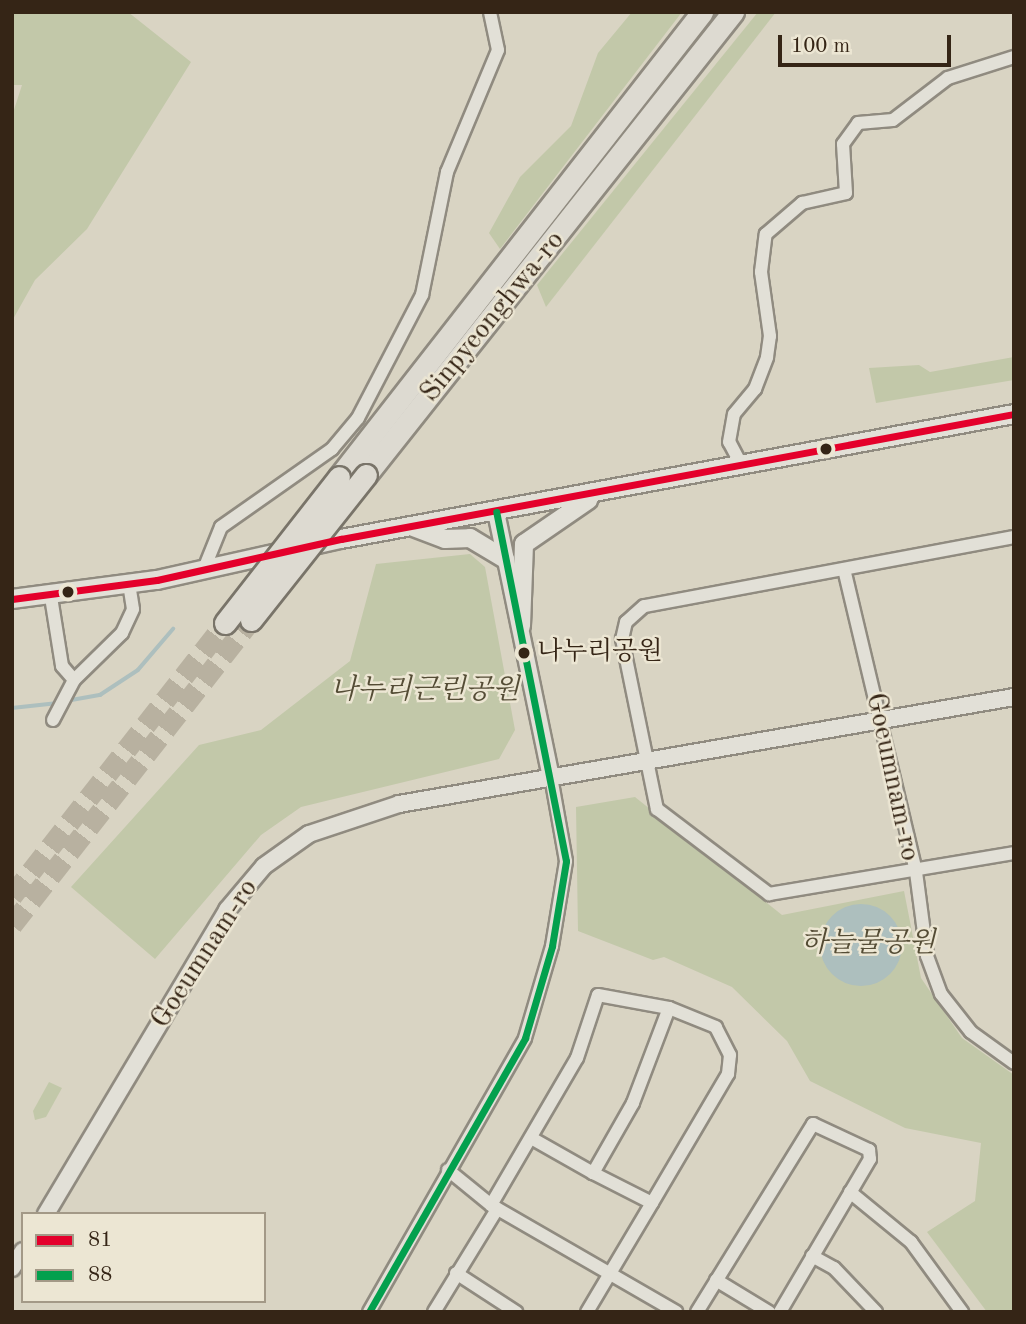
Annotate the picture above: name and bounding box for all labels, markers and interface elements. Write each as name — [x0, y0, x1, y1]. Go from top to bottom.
scale bar — [781, 21, 954, 65]
text: 100 m — [791, 36, 850, 57]
street label: Sinpyeonghwa-ro — [414, 225, 572, 409]
unlabelled marker — [819, 442, 833, 456]
unlabelled marker — [61, 585, 75, 599]
place label: 나누리공원 — [537, 637, 663, 669]
marker: 나누리공원 — [517, 646, 531, 660]
park label: 나누리근린공원 — [330, 674, 520, 708]
street label: Goeumnam-ro — [858, 690, 926, 864]
street label: Goeumnam-ro — [144, 873, 266, 1035]
park label: 하늘물공원 — [800, 927, 936, 961]
legend — [21, 1212, 266, 1303]
text: 81 — [88, 1230, 112, 1251]
text: 88 — [88, 1265, 112, 1286]

